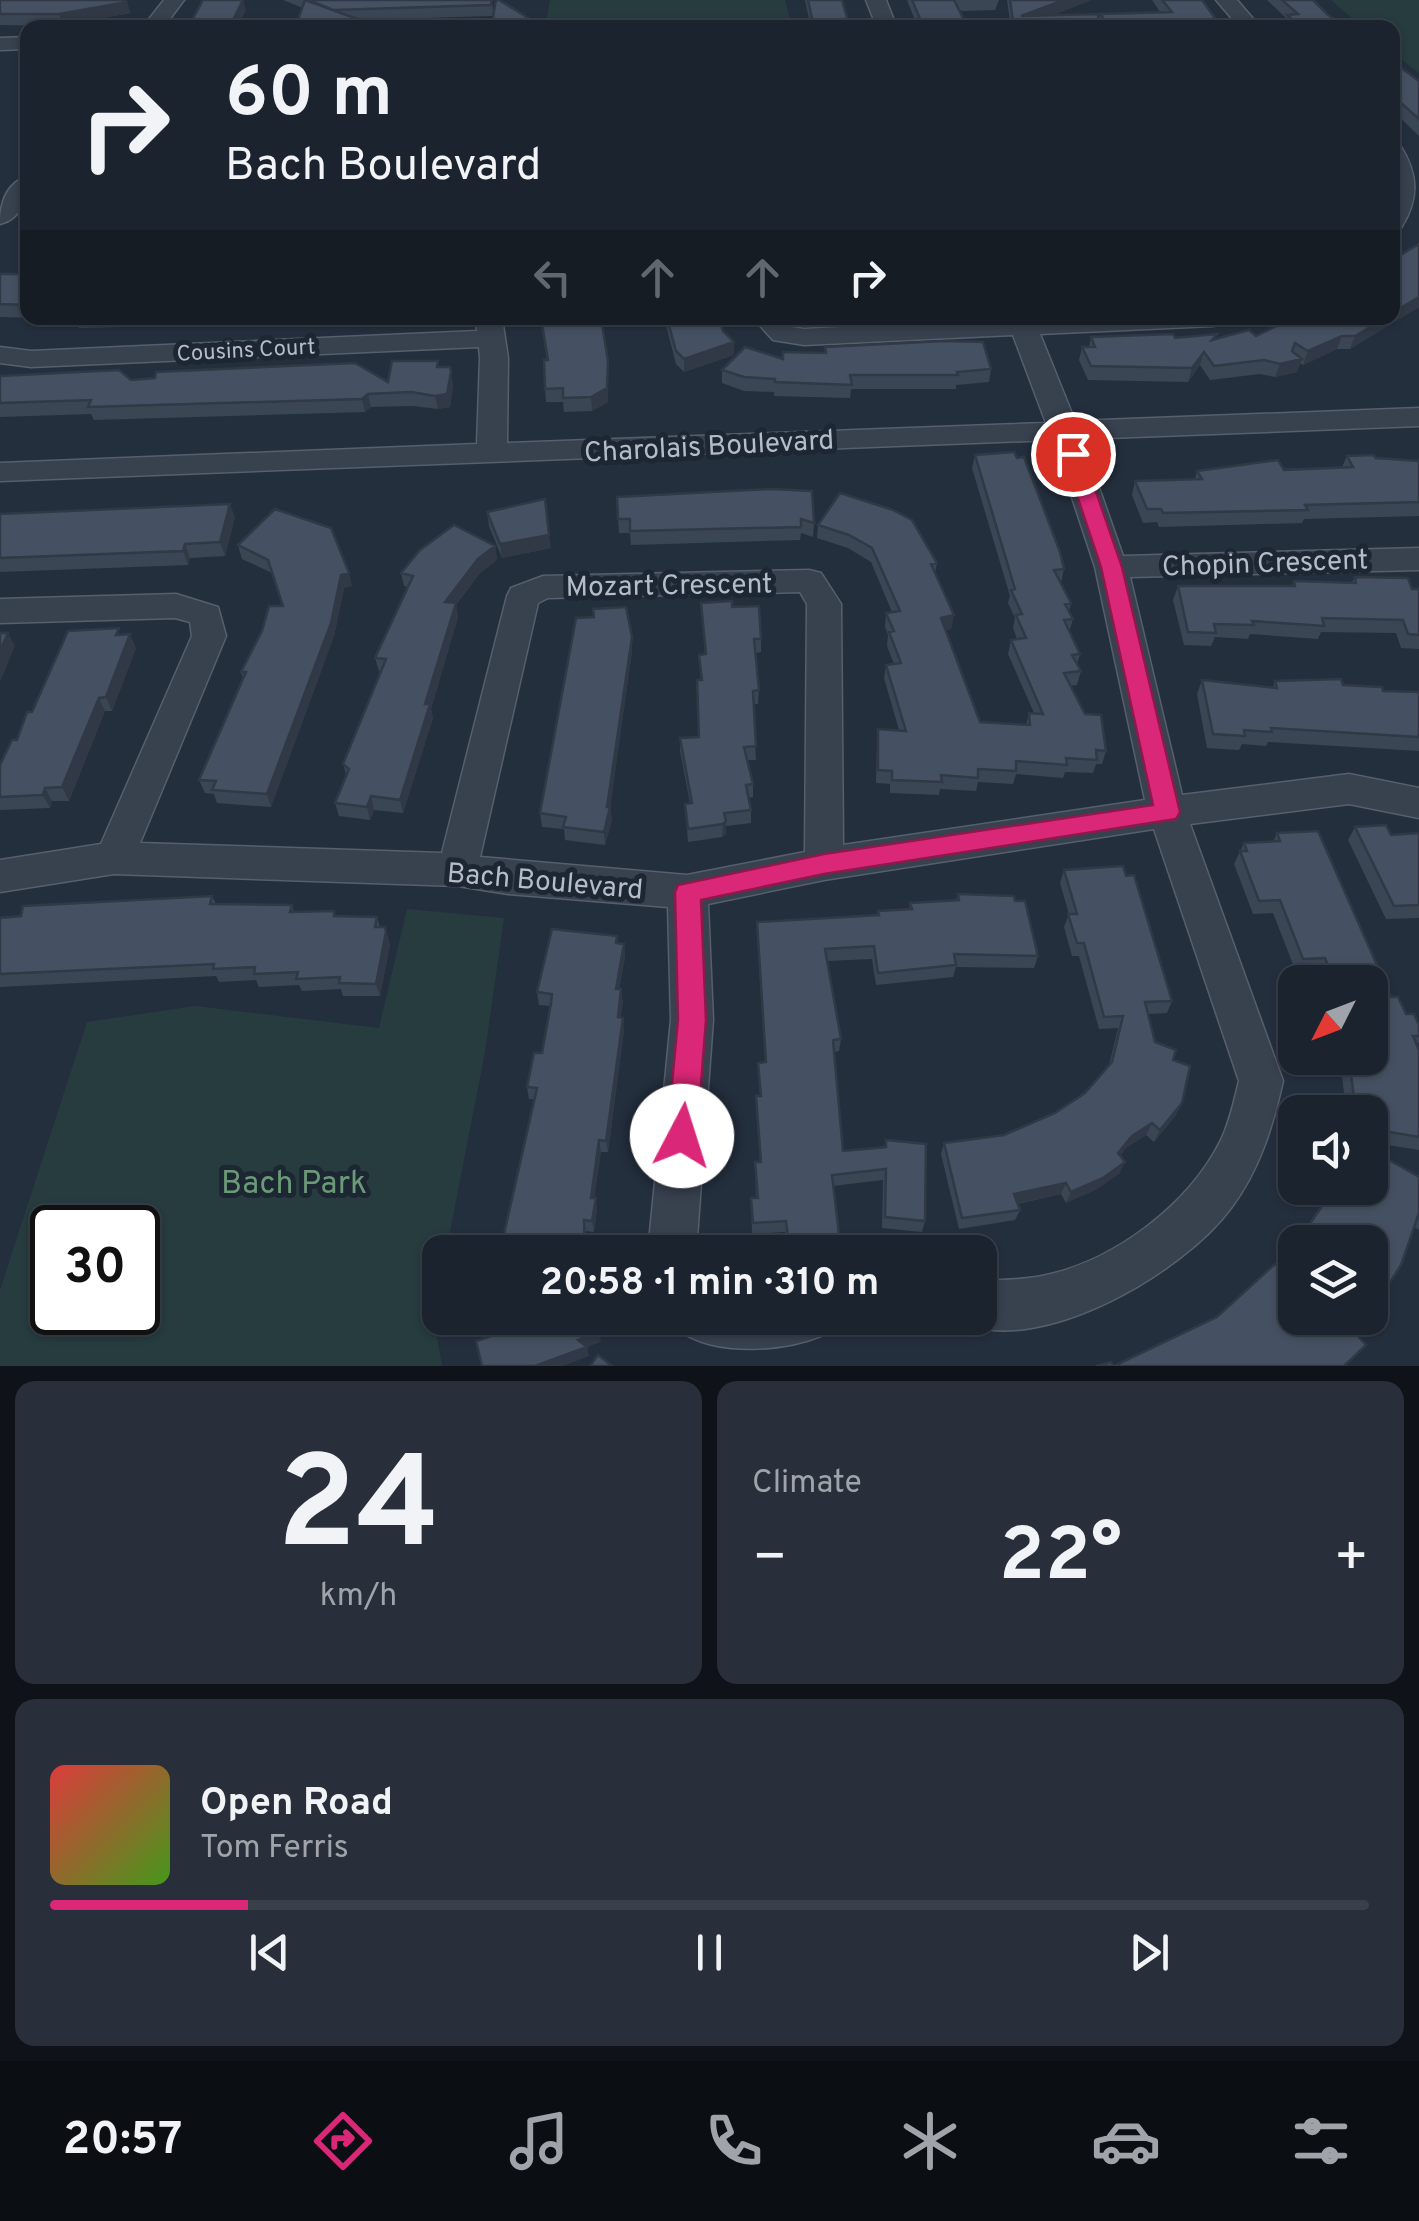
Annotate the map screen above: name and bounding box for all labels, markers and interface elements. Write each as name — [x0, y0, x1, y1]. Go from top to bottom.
text: 60 m — [225, 52, 393, 141]
icon: right — [60, 60, 190, 190]
text: Bach Boulevard — [225, 139, 541, 196]
icon: left — [525, 250, 580, 305]
icon: ahead — [630, 250, 685, 305]
icon: ahead — [735, 250, 790, 305]
icon: right — [840, 250, 895, 305]
street label: Cousins Court — [176, 334, 316, 369]
pin — [1031, 412, 1116, 497]
street label: Charolais Boulevard — [583, 423, 835, 473]
icon: arrive — [1046, 427, 1101, 482]
street label: Chopin Crescent — [1161, 543, 1369, 587]
street label: Mozart Crescent — [565, 567, 773, 607]
street label: Bach Boulevard — [445, 856, 644, 909]
north arrow — [1278, 965, 1388, 1075]
map controls — [1278, 965, 1388, 1335]
position arrow — [630, 1084, 734, 1188]
button: sound — [1278, 1095, 1388, 1205]
park label: Bach Park — [221, 1165, 367, 1205]
speed limit sign: 30 — [30, 1205, 160, 1335]
button: layers — [1278, 1225, 1388, 1335]
text: 20:58 · 1 min · 310 m — [540, 1260, 879, 1309]
text: 24 — [277, 1429, 440, 1594]
text: Climate — [752, 1464, 862, 1504]
text: 22° — [999, 1512, 1122, 1607]
text: − — [752, 1525, 787, 1595]
text: + — [1334, 1525, 1369, 1595]
text: km/h — [320, 1577, 397, 1617]
text: Open Road — [200, 1780, 393, 1829]
text: Tom Ferris — [200, 1829, 349, 1869]
icon: previous — [242, 1925, 297, 1980]
icon: pause — [682, 1925, 737, 1980]
icon: next — [1122, 1925, 1177, 1980]
icon: directions — [308, 2106, 378, 2176]
icon: music — [504, 2106, 574, 2176]
icon: phone — [699, 2106, 769, 2176]
icon: climate — [895, 2106, 965, 2176]
icon: car — [1091, 2106, 1161, 2176]
icon: filters — [1286, 2106, 1356, 2176]
text: 20:57 — [63, 2113, 183, 2170]

